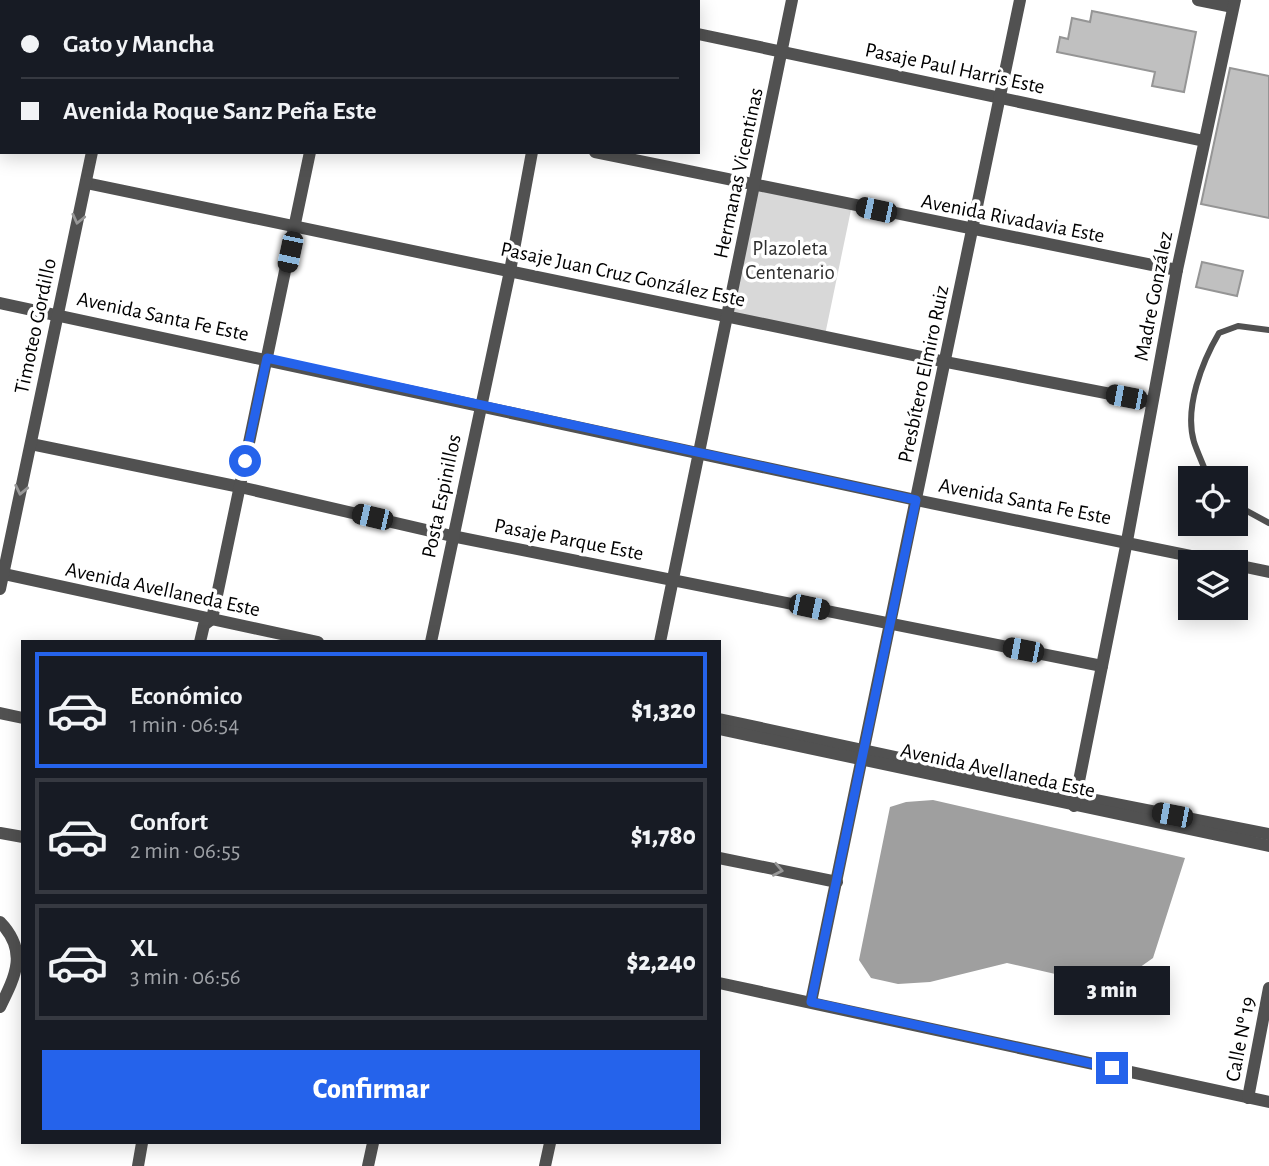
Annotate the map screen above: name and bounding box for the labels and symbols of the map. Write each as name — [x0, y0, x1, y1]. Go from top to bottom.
street label: Pasaje Paul Harris Este — [863, 39, 1047, 98]
street label: Hermanas Vicentinas — [710, 86, 767, 260]
street label: Avenida Rivadavia Este — [919, 190, 1106, 247]
car — [854, 195, 899, 225]
one-way arrow — [71, 213, 86, 225]
car — [276, 229, 305, 275]
street label: Madre González — [1131, 229, 1176, 363]
street label: Pasaje Juan Cruz González Este — [499, 238, 747, 311]
park label: Plazoleta Centenario — [745, 238, 835, 283]
street label: Timoteo Gordillo — [11, 256, 60, 396]
street label: Presbítero Elmiro Ruiz — [894, 284, 953, 465]
street label: Avenida Santa Fe Este — [75, 288, 251, 345]
car — [1104, 383, 1149, 411]
street label: Posta Espinillos — [418, 432, 465, 560]
route start — [229, 445, 261, 477]
street label: Avenida Santa Fe Este — [937, 474, 1113, 529]
one-way arrow — [14, 484, 29, 496]
car — [350, 502, 395, 532]
street label: Pasaje Parque Este — [493, 515, 645, 564]
street label: Avenida Avellaneda Este — [64, 559, 262, 620]
car — [787, 592, 832, 622]
car — [1001, 636, 1046, 664]
street label: Avenida Avellaneda Este — [899, 740, 1097, 801]
car — [1150, 801, 1195, 829]
one-way arrow — [772, 861, 784, 876]
callout: 3 min — [1054, 967, 1170, 1016]
street label: Calle Nº 19 — [1222, 995, 1259, 1083]
route end — [1096, 1052, 1128, 1084]

